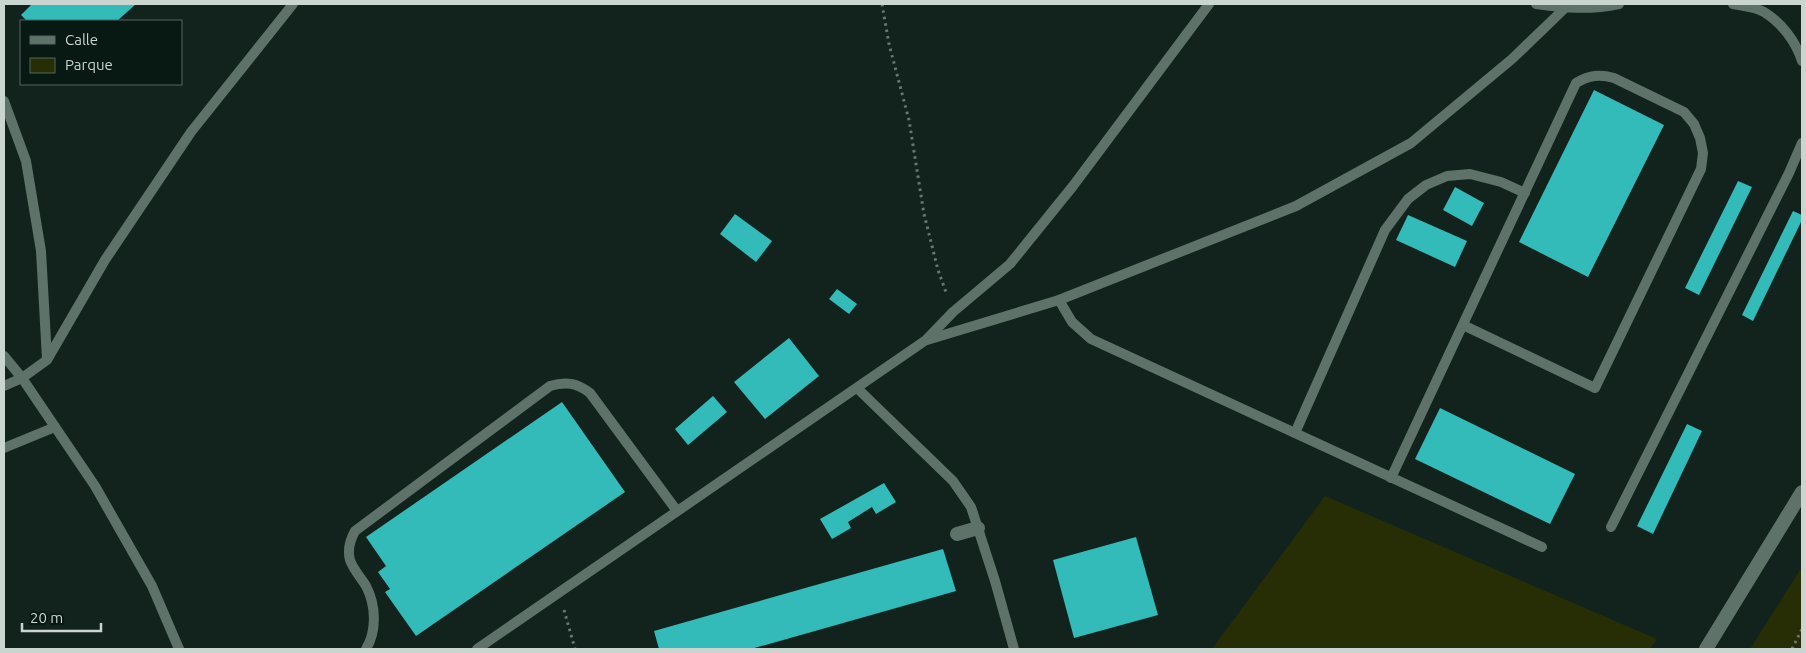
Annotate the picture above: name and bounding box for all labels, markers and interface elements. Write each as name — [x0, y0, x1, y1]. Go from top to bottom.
legend — [20, 20, 182, 85]
text: Calle — [65, 31, 98, 48]
text: Parque — [65, 56, 113, 73]
scale bar — [22, 600, 101, 632]
text: 20 m — [30, 609, 63, 626]

